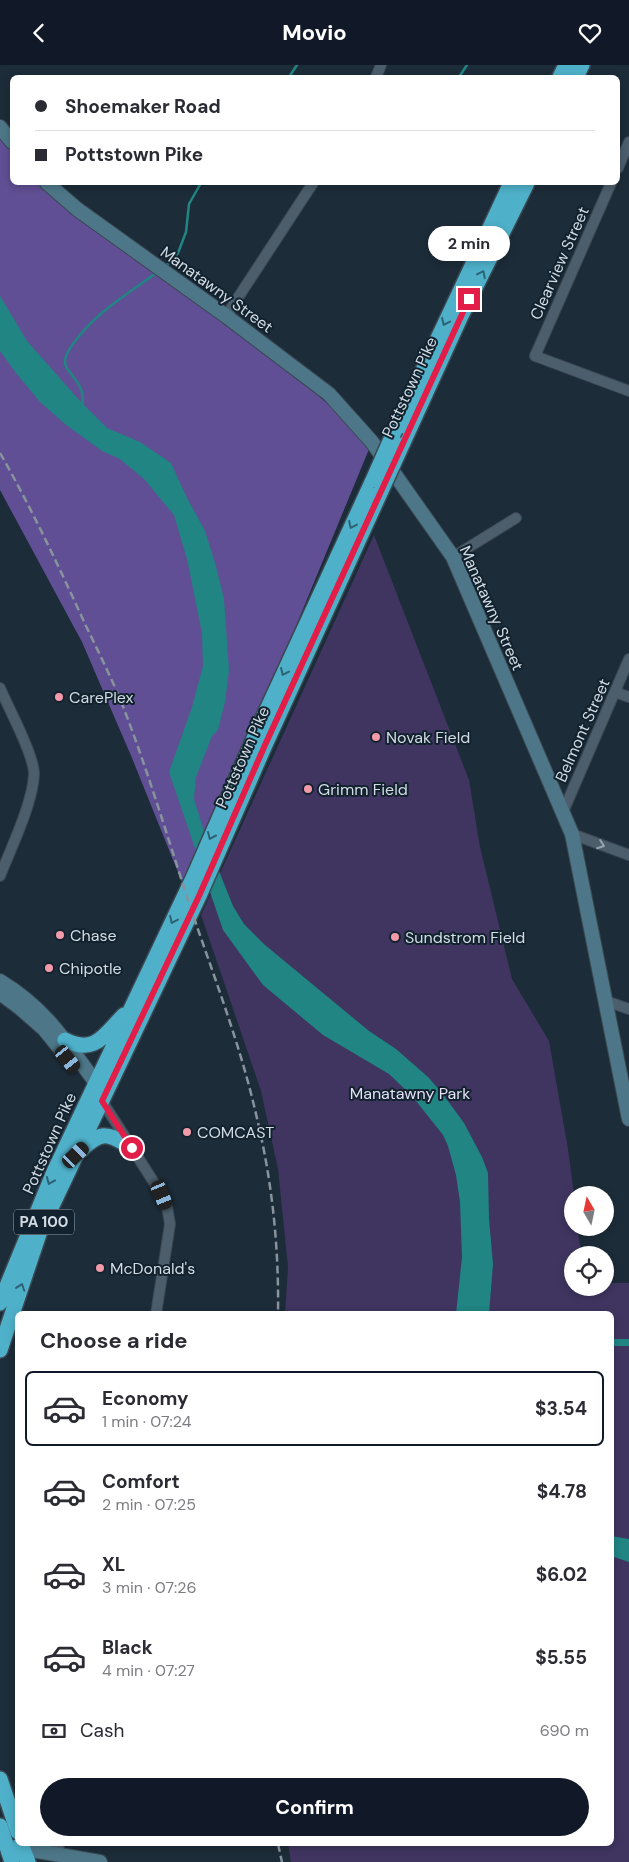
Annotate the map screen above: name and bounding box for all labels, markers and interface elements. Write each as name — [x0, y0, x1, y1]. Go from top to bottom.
text: Movio — [282, 18, 347, 47]
icon: back — [25, 19, 53, 47]
icon: heart — [576, 19, 604, 47]
text: Shoemaker Road — [65, 94, 221, 119]
text: Pottstown Pike — [65, 142, 203, 167]
street label: Clearview Street — [525, 203, 594, 323]
callout: 2 min — [428, 227, 510, 261]
text: 2 min — [448, 233, 490, 254]
street label: Manatawny Street — [156, 241, 277, 337]
one-way arrow — [476, 270, 486, 279]
route end — [458, 288, 480, 310]
one-way arrow — [441, 317, 452, 326]
street label: Pottstown Pike — [377, 333, 442, 441]
one-way arrow — [348, 520, 359, 529]
street label: Manatawny Street — [455, 543, 528, 674]
one-way arrow — [280, 667, 290, 676]
street label: Belmont Street — [550, 675, 615, 785]
place label: CarePlex — [69, 687, 133, 708]
marker: CarePlex — [53, 691, 65, 703]
street label: Pottstown Pike — [211, 703, 274, 811]
place label: Novak Field — [386, 727, 470, 748]
marker: Novak Field — [370, 731, 382, 743]
place label: Grimm Field — [318, 779, 408, 800]
marker: Grimm Field — [302, 783, 314, 795]
one-way arrow — [207, 831, 218, 840]
one-way arrow — [596, 839, 604, 849]
one-way arrow — [168, 915, 179, 924]
place label: Chase — [70, 925, 117, 946]
place label: Sundstrom Field — [405, 927, 525, 948]
marker: Chase — [54, 929, 66, 941]
marker: Sundstrom Field — [389, 931, 401, 943]
place label: Chipotle — [59, 958, 122, 979]
marker: Chipotle — [43, 962, 55, 974]
car — [52, 1043, 83, 1075]
park label: Manatawny Park — [350, 1083, 470, 1104]
street label: Pottstown Pike — [18, 1089, 81, 1197]
place label: COMCAST — [197, 1122, 274, 1143]
marker: COMCAST — [181, 1126, 193, 1138]
route start — [121, 1137, 143, 1159]
car — [59, 1139, 92, 1171]
one-way arrow — [45, 1176, 56, 1185]
car — [149, 1178, 174, 1212]
north arrow — [564, 1186, 614, 1236]
map controls — [564, 1186, 614, 1296]
road number: PA 100 — [14, 1209, 74, 1235]
button: locate — [564, 1246, 614, 1296]
place label: McDonald's — [110, 1258, 195, 1279]
marker: McDonald's — [94, 1262, 106, 1274]
one-way arrow — [15, 1283, 25, 1291]
text: Choose a ride — [40, 1326, 188, 1355]
icon: car — [42, 1386, 87, 1431]
text: Economy — [102, 1386, 189, 1411]
text: $3.54 — [535, 1396, 587, 1421]
text: 1 min · 07:24 — [102, 1411, 191, 1432]
icon: car — [42, 1469, 87, 1514]
text: Comfort — [102, 1469, 180, 1494]
text: $4.78 — [537, 1479, 587, 1504]
text: 2 min · 07:25 — [102, 1494, 196, 1515]
icon: car — [42, 1552, 87, 1597]
text: XL — [102, 1552, 125, 1577]
text: $6.02 — [536, 1562, 587, 1587]
text: 3 min · 07:26 — [102, 1577, 196, 1598]
icon: car — [42, 1635, 87, 1680]
text: Black — [102, 1635, 153, 1660]
text: $5.55 — [535, 1645, 587, 1670]
text: 4 min · 07:27 — [102, 1660, 195, 1681]
icon: cash — [40, 1717, 68, 1745]
text: Cash — [80, 1718, 124, 1743]
text: 690 m — [540, 1720, 589, 1741]
button: Confirm — [40, 1778, 589, 1836]

